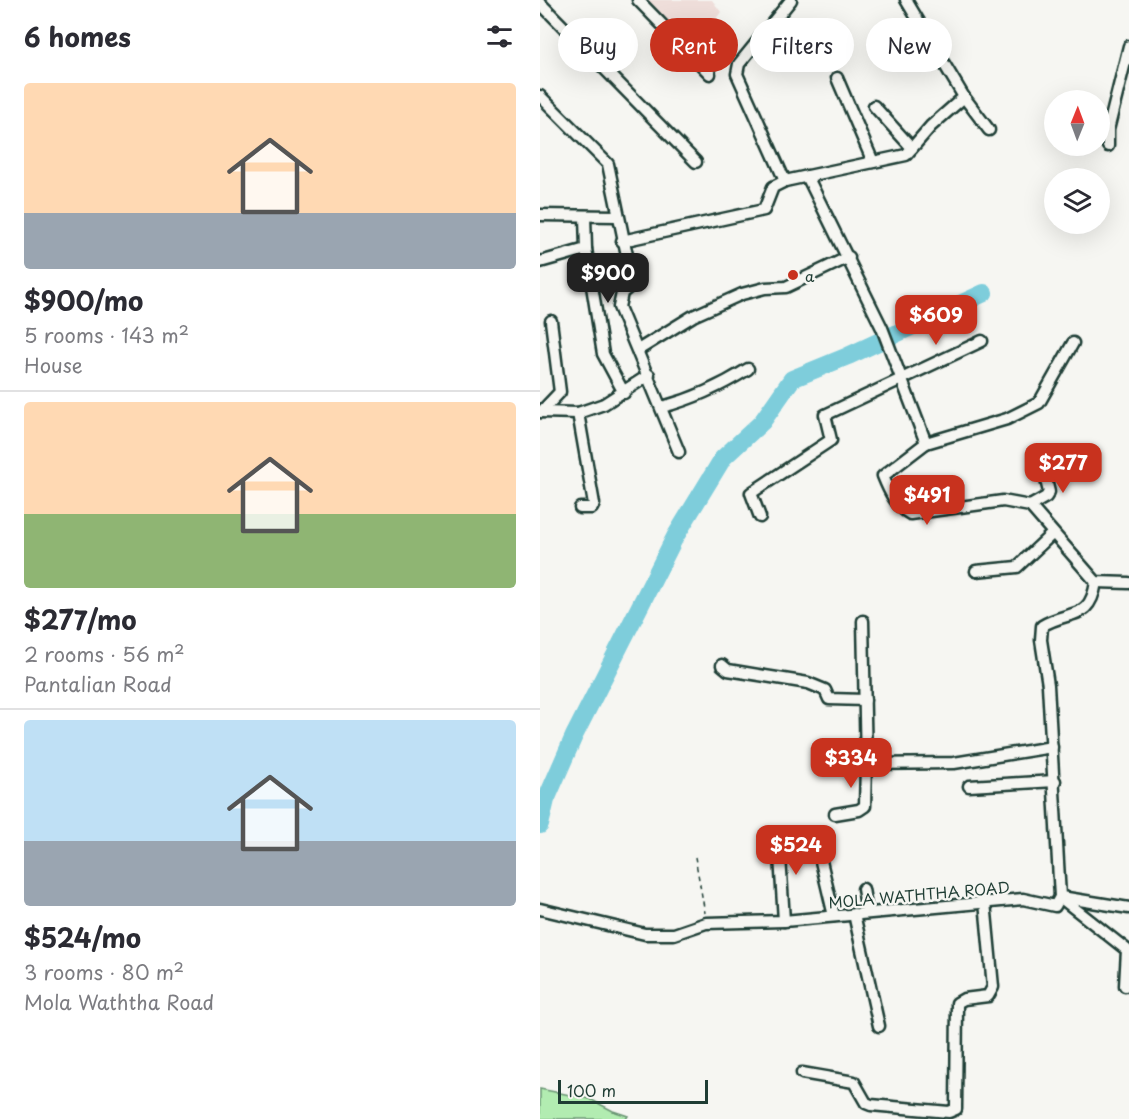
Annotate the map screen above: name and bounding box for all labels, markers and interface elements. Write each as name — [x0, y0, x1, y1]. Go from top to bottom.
text: 6 homes — [24, 17, 131, 56]
chip: Buy — [558, 18, 638, 72]
chip: Rent — [650, 18, 738, 72]
chip: Filters — [750, 18, 854, 72]
chip: New — [866, 18, 952, 72]
icon: filters — [483, 20, 516, 53]
north arrow — [1044, 90, 1110, 156]
map controls — [1044, 90, 1110, 234]
icon: home — [216, 122, 324, 230]
button: layers — [1044, 168, 1110, 234]
pin: $900 — [572, 253, 644, 304]
text: $900 — [581, 257, 635, 287]
place label: a — [805, 264, 815, 287]
marker: a — [786, 268, 800, 282]
text: $900/mo — [24, 281, 143, 320]
pin: $609 — [900, 295, 972, 346]
text: $609 — [909, 299, 963, 329]
text: 5 rooms · 143 m² — [24, 320, 189, 350]
text: House — [24, 350, 83, 380]
icon: home — [216, 441, 324, 549]
pin: $277 — [1027, 443, 1099, 494]
text: $277 — [1039, 447, 1087, 477]
pin: $491 — [891, 475, 963, 526]
text: $491 — [904, 479, 950, 509]
text: $277/mo — [24, 600, 137, 639]
text: 2 rooms · 56 m² — [24, 639, 185, 669]
text: Pantalian Road — [24, 669, 172, 699]
pin: $334 — [815, 738, 887, 789]
text: $334 — [825, 742, 877, 772]
icon: home — [216, 759, 324, 867]
pin: $524 — [760, 825, 832, 876]
text: $524 — [770, 829, 822, 859]
street label: MOLA WATHTHA ROAD — [827, 875, 1011, 913]
text: $524/mo — [24, 918, 141, 957]
text: 3 rooms · 80 m² — [24, 957, 184, 987]
text: Mola Waththa Road — [24, 987, 214, 1017]
scale bar — [558, 1077, 708, 1104]
text: 100 m — [567, 1078, 616, 1102]

